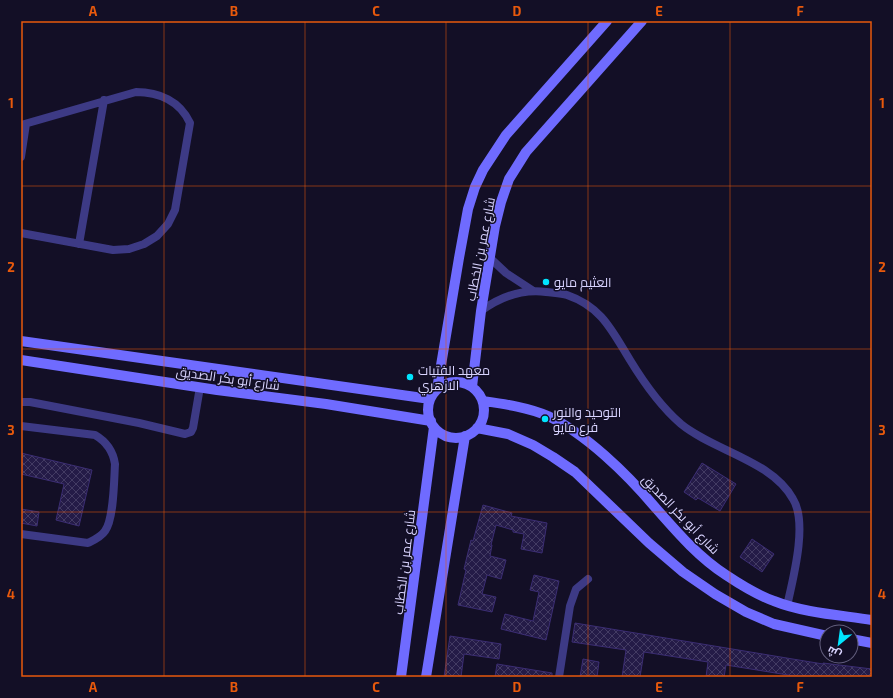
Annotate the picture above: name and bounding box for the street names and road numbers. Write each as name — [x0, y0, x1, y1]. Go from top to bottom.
street label: شارع عمر بن الخطاب — [462, 196, 499, 303]
street label: شارع أبو بكر الصديق — [175, 363, 281, 394]
street label: شارع أبو بكر الصديق — [638, 471, 723, 558]
street label: شارع عمر بن الخطاب — [390, 509, 419, 615]

